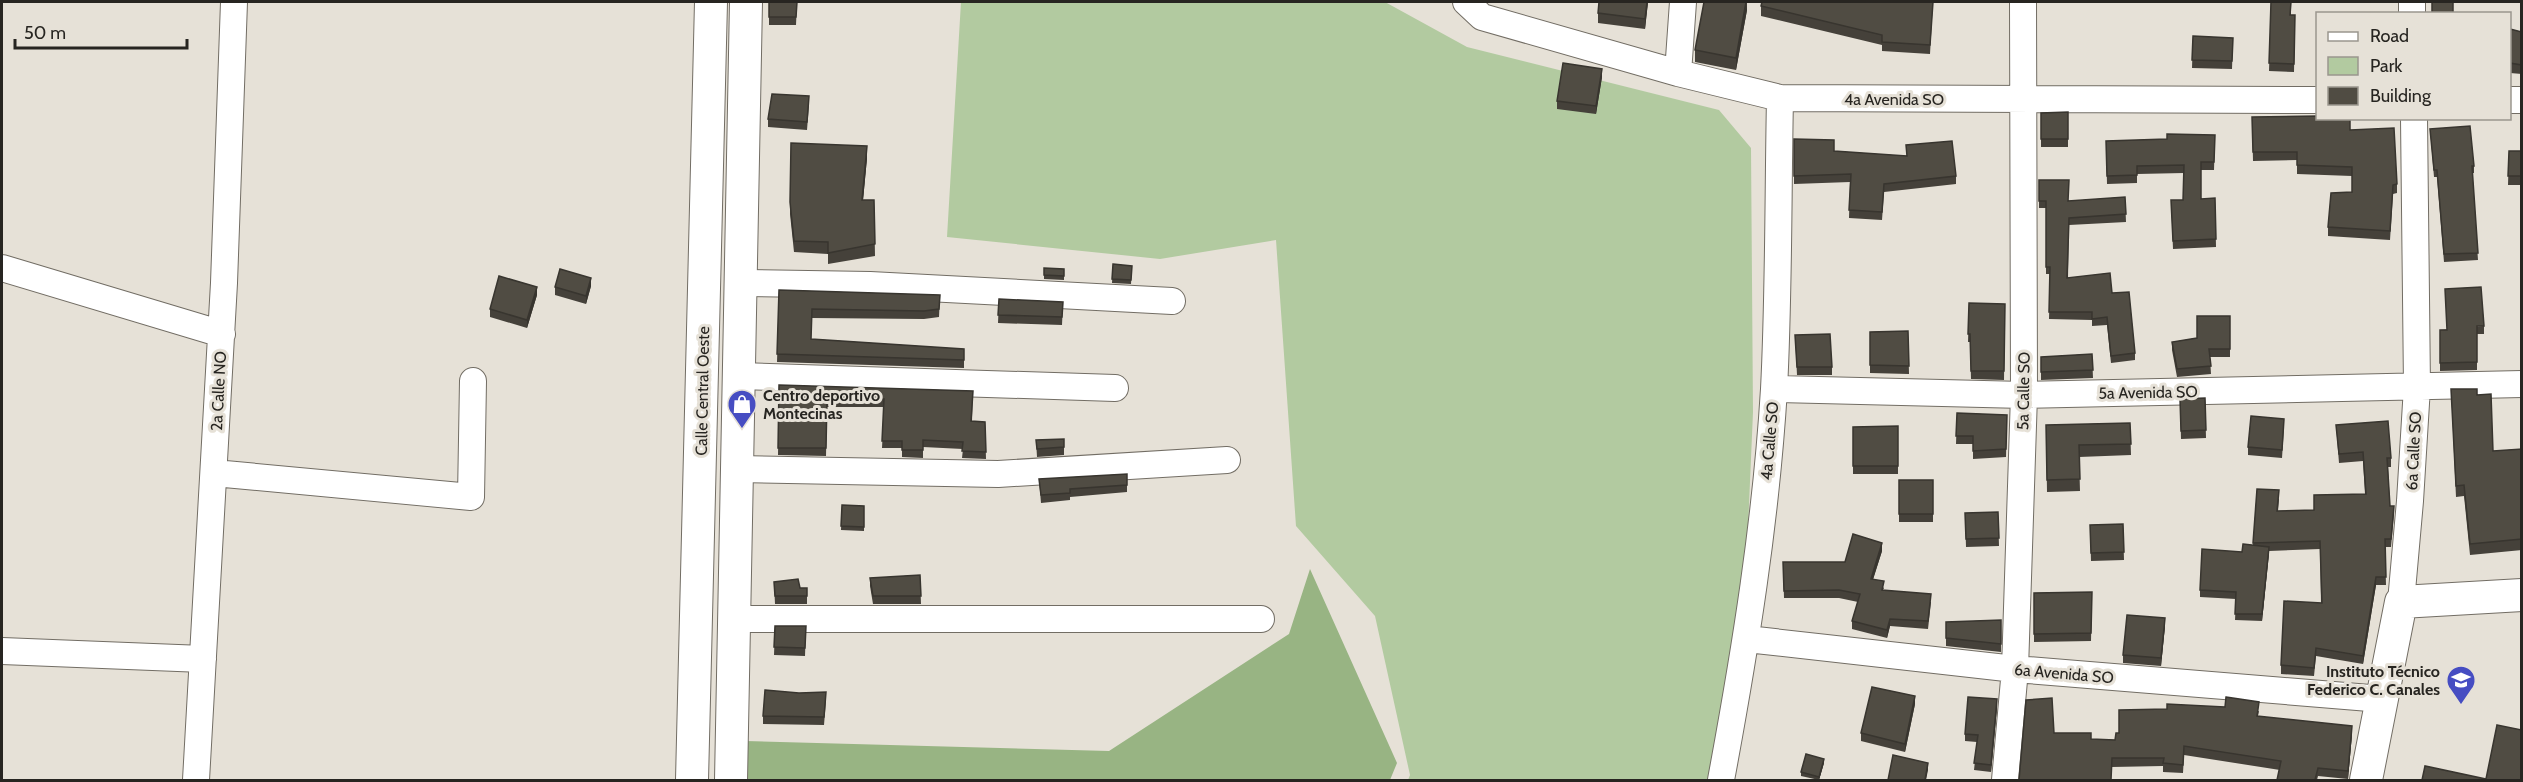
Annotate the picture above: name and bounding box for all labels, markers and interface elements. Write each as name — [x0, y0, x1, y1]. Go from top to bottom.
scale bar — [15, 12, 188, 50]
legend — [2316, 12, 2511, 120]
text: 50 m — [24, 22, 66, 44]
text: Road — [2370, 25, 2409, 47]
text: Park — [2370, 55, 2403, 77]
text: Building — [2370, 85, 2432, 107]
street label: 4a Avenida SO — [1844, 90, 1944, 109]
street label: Calle Central Oeste — [692, 326, 713, 456]
street label: 2a Calle NO — [207, 351, 230, 431]
street label: 5a Calle SO — [2013, 352, 2034, 430]
street label: 5a Avenida SO — [2098, 382, 2198, 403]
place label: Centro deportivo Montecinas — [763, 386, 880, 423]
shop icon: Centro deportivo Montecinas — [726, 388, 758, 430]
street label: 4a Calle SO — [1757, 401, 1782, 481]
street label: 6a Calle SO — [2402, 411, 2425, 491]
street label: 6a Avenida SO — [2013, 660, 2114, 687]
place label: Instituto Técnico Federico C. Canales — [2307, 662, 2440, 699]
school or university icon: Instituto Técnico Federico C. Canales — [2445, 664, 2477, 706]

